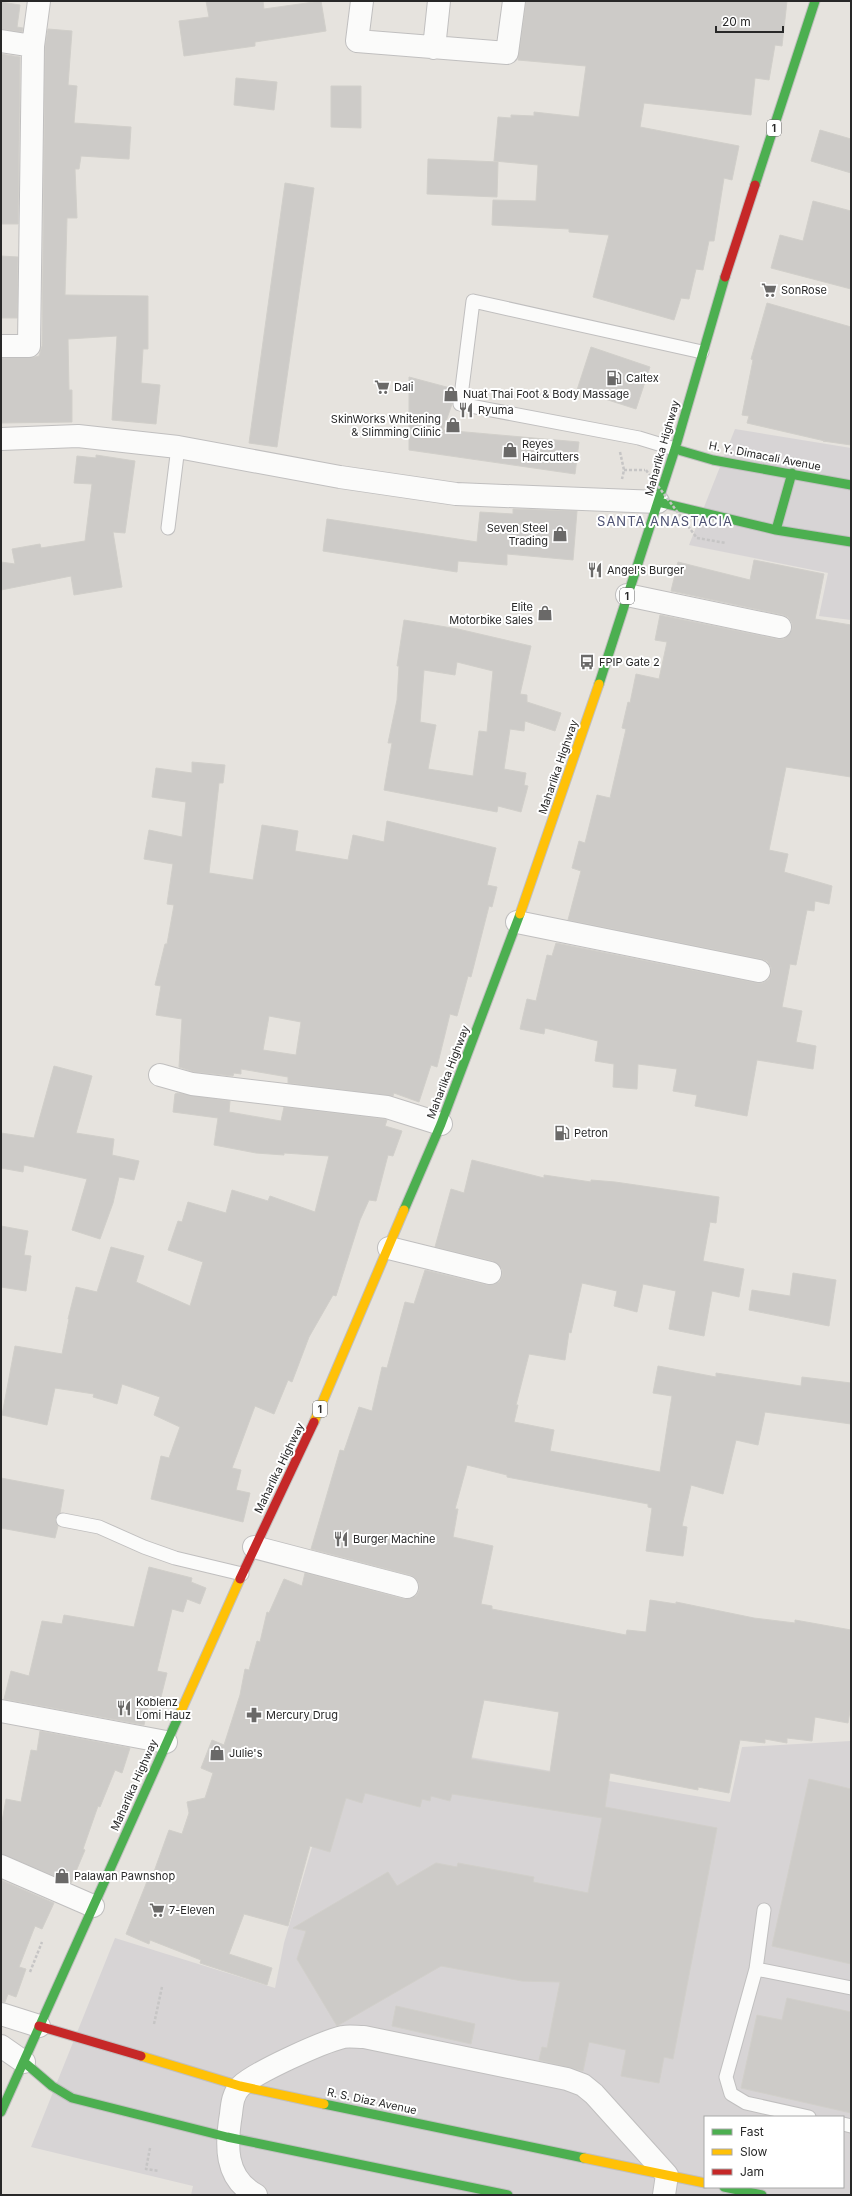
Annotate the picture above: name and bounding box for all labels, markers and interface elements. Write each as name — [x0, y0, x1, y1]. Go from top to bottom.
scale bar — [716, 8, 783, 34]
text: 20 m — [722, 14, 751, 29]
road number: 1 — [767, 120, 781, 136]
supermarket icon: SonRose — [760, 281, 778, 299]
place label: SonRose — [781, 283, 827, 297]
fuel station icon: Caltex — [605, 369, 623, 387]
place label: Caltex — [626, 371, 659, 385]
supermarket icon: Dali — [373, 378, 391, 396]
place label: Dali — [394, 380, 413, 394]
shop icon: Nuat Thai Foot & Body Massage — [442, 385, 460, 403]
place label: Nuat Thai Foot & Body Massage — [463, 387, 629, 401]
street label: Maharlika Highway — [642, 398, 682, 498]
restaurant icon: Ryuma — [457, 401, 475, 419]
place label: Ryuma — [478, 403, 514, 417]
place label: SkinWorks Whitening & Slimming Clinic — [331, 412, 441, 439]
shop icon: SkinWorks Whitening & Slimming Clinic — [444, 416, 462, 434]
place label: Reyes Haircutters — [522, 437, 579, 464]
street label: H. Y. Dimacali Avenue — [708, 438, 822, 474]
shop icon: Reyes Haircutters — [501, 441, 519, 459]
district label: SANTA ANASTACIA — [597, 513, 733, 529]
place label: Seven Steel Trading — [487, 521, 548, 548]
shop icon: Seven Steel Trading — [551, 525, 569, 543]
restaurant icon: Angel's Burger — [586, 561, 604, 579]
place label: Angel's Burger — [607, 563, 684, 577]
road number: 1 — [620, 588, 634, 604]
place label: Elite Motorbike Sales — [449, 600, 533, 627]
shop icon: Elite Motorbike Sales — [536, 604, 554, 622]
bus stop icon: FPIP Gate 2 — [578, 653, 596, 671]
place label: FPIP Gate 2 — [599, 655, 660, 669]
street label: Maharlika Highway — [535, 718, 581, 816]
street label: Maharlika Highway — [424, 1023, 472, 1121]
fuel station icon: Petron — [553, 1124, 571, 1142]
place label: Petron — [574, 1126, 608, 1140]
road number: 1 — [313, 1401, 327, 1417]
street label: Maharlika Highway — [251, 1420, 307, 1516]
restaurant icon: Burger Machine — [332, 1530, 350, 1548]
place label: Burger Machine — [353, 1532, 436, 1546]
place label: Koblenz Lomi Hauz — [136, 1695, 191, 1722]
restaurant icon: Koblenz Lomi Hauz — [115, 1699, 133, 1717]
pharmacy icon: Mercury Drug — [245, 1706, 263, 1724]
place label: Mercury Drug — [266, 1708, 338, 1722]
street label: Maharlika Highway — [107, 1737, 161, 1833]
shop icon: Julie's — [208, 1744, 226, 1762]
place label: Julie's — [229, 1746, 263, 1760]
shop icon: Palawan Pawnshop — [53, 1867, 71, 1885]
place label: Palawan Pawnshop — [74, 1869, 175, 1883]
supermarket icon: 7-Eleven — [148, 1901, 166, 1919]
place label: 7-Eleven — [169, 1903, 215, 1917]
street label: R. S. Diaz Avenue — [326, 2085, 418, 2117]
legend — [704, 2116, 844, 2188]
text: Fast — [740, 2124, 764, 2139]
text: Slow — [740, 2144, 768, 2159]
text: Jam — [740, 2164, 764, 2179]

